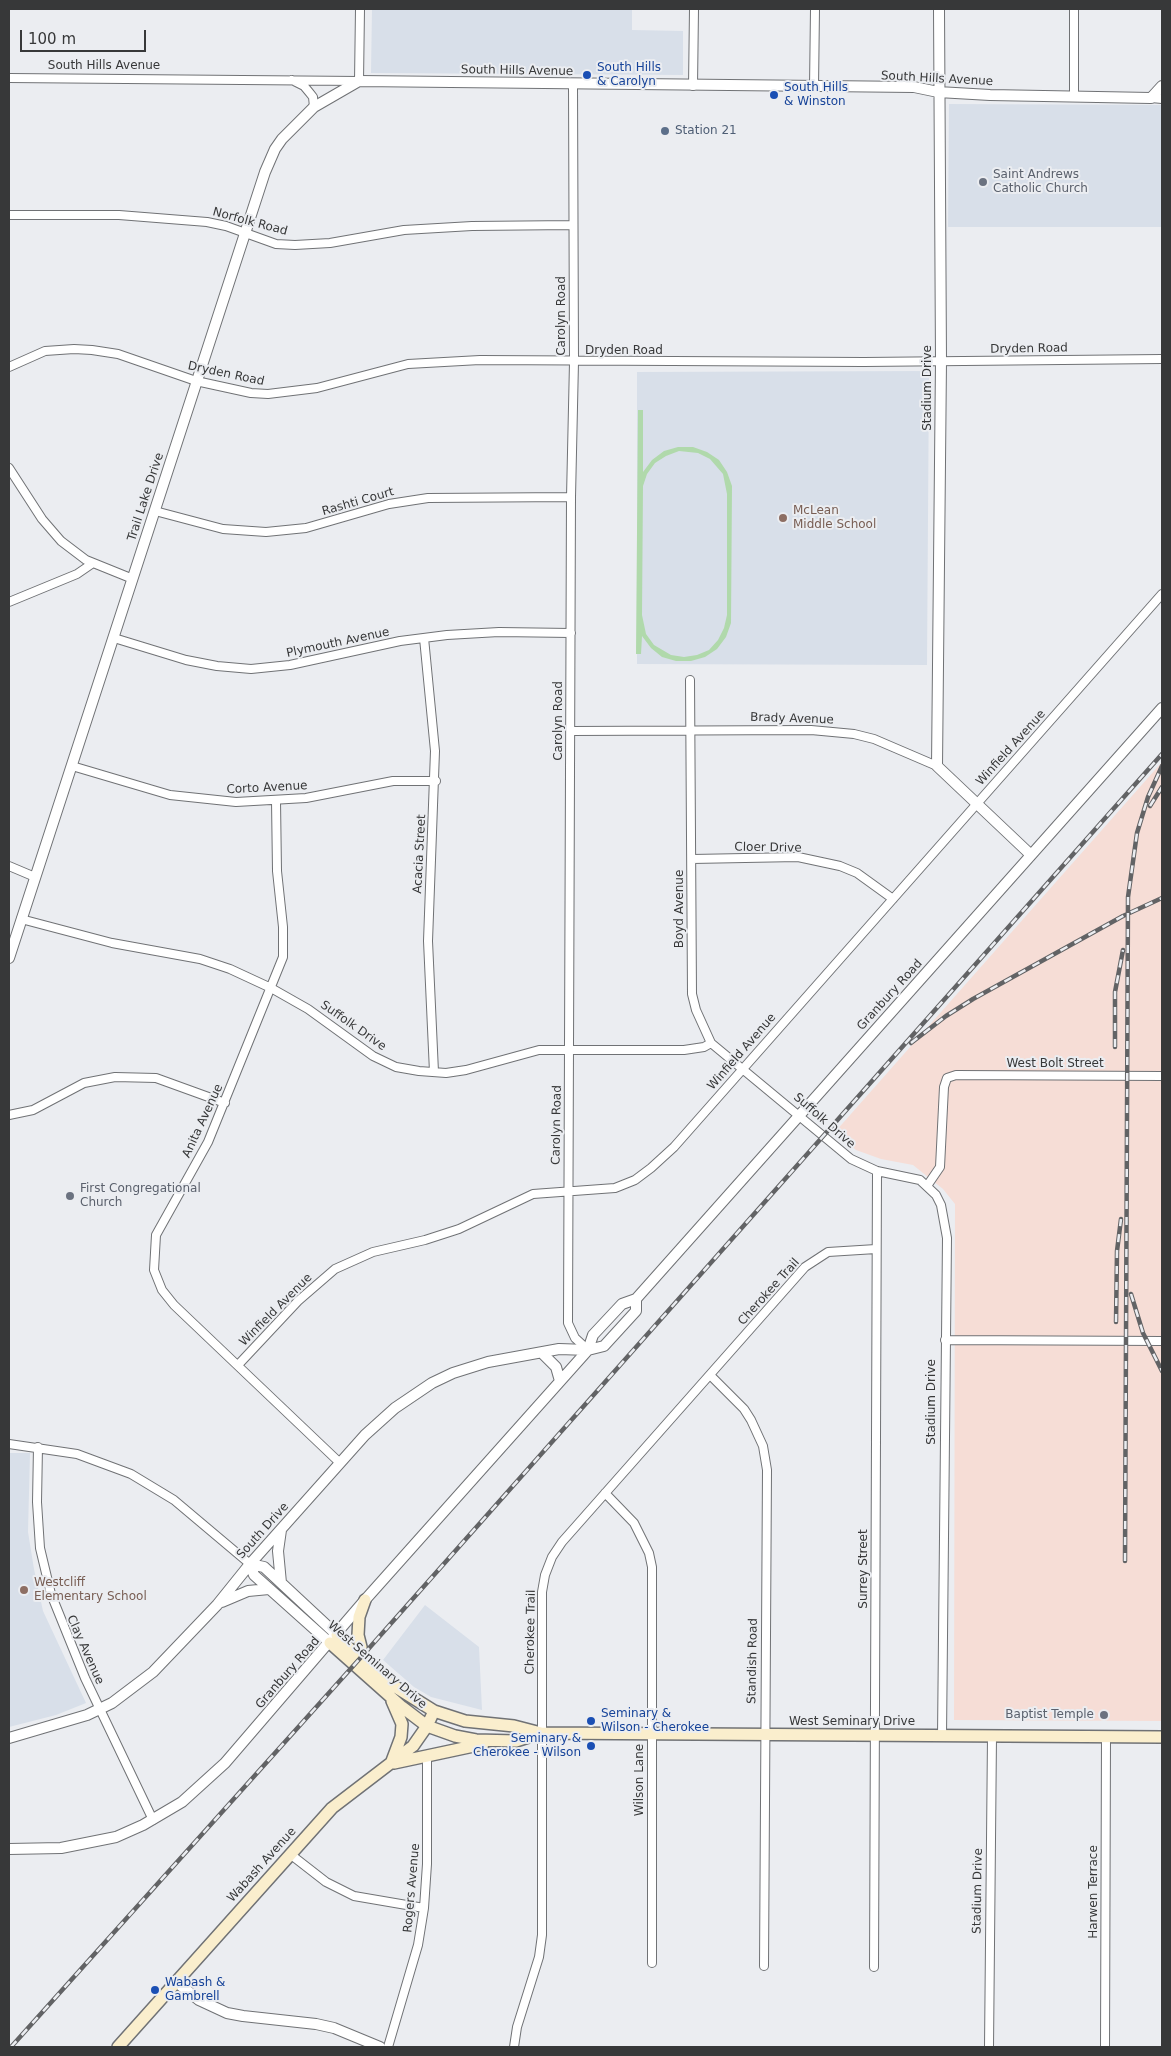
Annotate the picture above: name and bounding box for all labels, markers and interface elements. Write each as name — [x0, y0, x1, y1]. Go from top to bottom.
scale bar — [22, 20, 149, 52]
text: 100 m — [28, 30, 76, 48]
street label: South Hills Avenue — [48, 59, 160, 73]
place label: South Hills & Carolyn — [597, 61, 661, 89]
street label: South Hills Avenue — [461, 63, 573, 79]
marker: South Hills & Carolyn — [581, 69, 593, 81]
street label: South Hills Avenue — [881, 69, 993, 89]
place label: South Hills & Winston — [784, 81, 848, 109]
marker: South Hills & Winston — [768, 89, 780, 101]
place label: Station 21 — [675, 124, 737, 138]
marker: Station 21 — [659, 125, 671, 137]
place label: Saint Andrews Catholic Church — [993, 168, 1088, 196]
marker: Saint Andrews Catholic Church — [977, 176, 989, 188]
street label: Norfolk Road — [211, 205, 289, 239]
street label: Carolyn Road — [555, 276, 569, 356]
street label: Dryden Road — [990, 341, 1068, 357]
street label: Dryden Road — [585, 344, 663, 358]
street label: Stadium Drive — [921, 345, 935, 431]
street label: Dryden Road — [186, 359, 266, 389]
street label: Trail Lake Drive — [125, 451, 167, 543]
street label: Rashti Court — [320, 485, 396, 519]
place label: McLean Middle School — [793, 504, 876, 532]
marker: McLean Middle School — [777, 512, 789, 524]
street label: Plymouth Avenue — [285, 625, 391, 661]
street label: Carolyn Road — [552, 681, 566, 761]
street label: Winfield Avenue — [973, 707, 1049, 789]
street label: Brady Avenue — [750, 710, 834, 728]
street label: Corto Avenue — [226, 779, 308, 797]
street label: Acacia Street — [411, 814, 429, 894]
street label: Cloer Drive — [734, 840, 802, 856]
street label: Boyd Avenue — [673, 870, 687, 948]
street label: Granbury Road — [854, 957, 926, 1033]
street label: Suffolk Drive — [317, 998, 389, 1054]
street label: Winfield Avenue — [705, 1011, 779, 1093]
street label: West Bolt Street — [1006, 1057, 1104, 1071]
street label: Anita Avenue — [180, 1082, 226, 1160]
street label: Carolyn Road — [549, 1085, 565, 1165]
street label: Suffolk Drive — [790, 1090, 858, 1152]
place label: First Congregational Church — [80, 1182, 201, 1210]
marker: First Congregational Church — [64, 1190, 76, 1202]
street label: Cherokee Trail — [735, 1256, 803, 1328]
street label: Winfield Avenue — [237, 1271, 315, 1349]
street label: Stadium Drive — [925, 1359, 939, 1445]
street label: South Drive — [234, 1500, 292, 1562]
street label: Surrey Street — [857, 1529, 871, 1609]
place label: Westcliff Elementary School — [34, 1576, 147, 1604]
marker: Westcliff Elementary School — [18, 1584, 30, 1596]
street label: Cherokee Trail — [523, 1589, 539, 1675]
street label: Clay Avenue — [63, 1613, 107, 1687]
street label: West Seminary Drive — [325, 1618, 429, 1712]
street label: Standish Road — [745, 1618, 761, 1704]
street label: Granbury Road — [253, 1634, 323, 1712]
place label: Seminary & Wilson - Cherokee — [601, 1707, 709, 1735]
place label: Baptist Temple — [1005, 1708, 1094, 1722]
marker: Baptist Temple — [1098, 1709, 1110, 1721]
marker: Seminary & Wilson - Cherokee — [585, 1715, 597, 1727]
street label: West Seminary Drive — [789, 1715, 915, 1729]
place label: Seminary & Cherokee - Wilson — [473, 1732, 581, 1760]
marker: Seminary & Cherokee - Wilson — [585, 1740, 597, 1752]
street label: Wilson Lane — [633, 1744, 647, 1816]
street label: Wabash Avenue — [225, 1825, 299, 1905]
street label: Rogers Avenue — [401, 1843, 423, 1933]
street label: Harwen Terrace — [1087, 1845, 1101, 1939]
street label: Stadium Drive — [970, 1848, 986, 1934]
place label: Wabash & Gambrell — [165, 1976, 225, 2004]
marker: Wabash & Gambrell — [149, 1984, 161, 1996]

